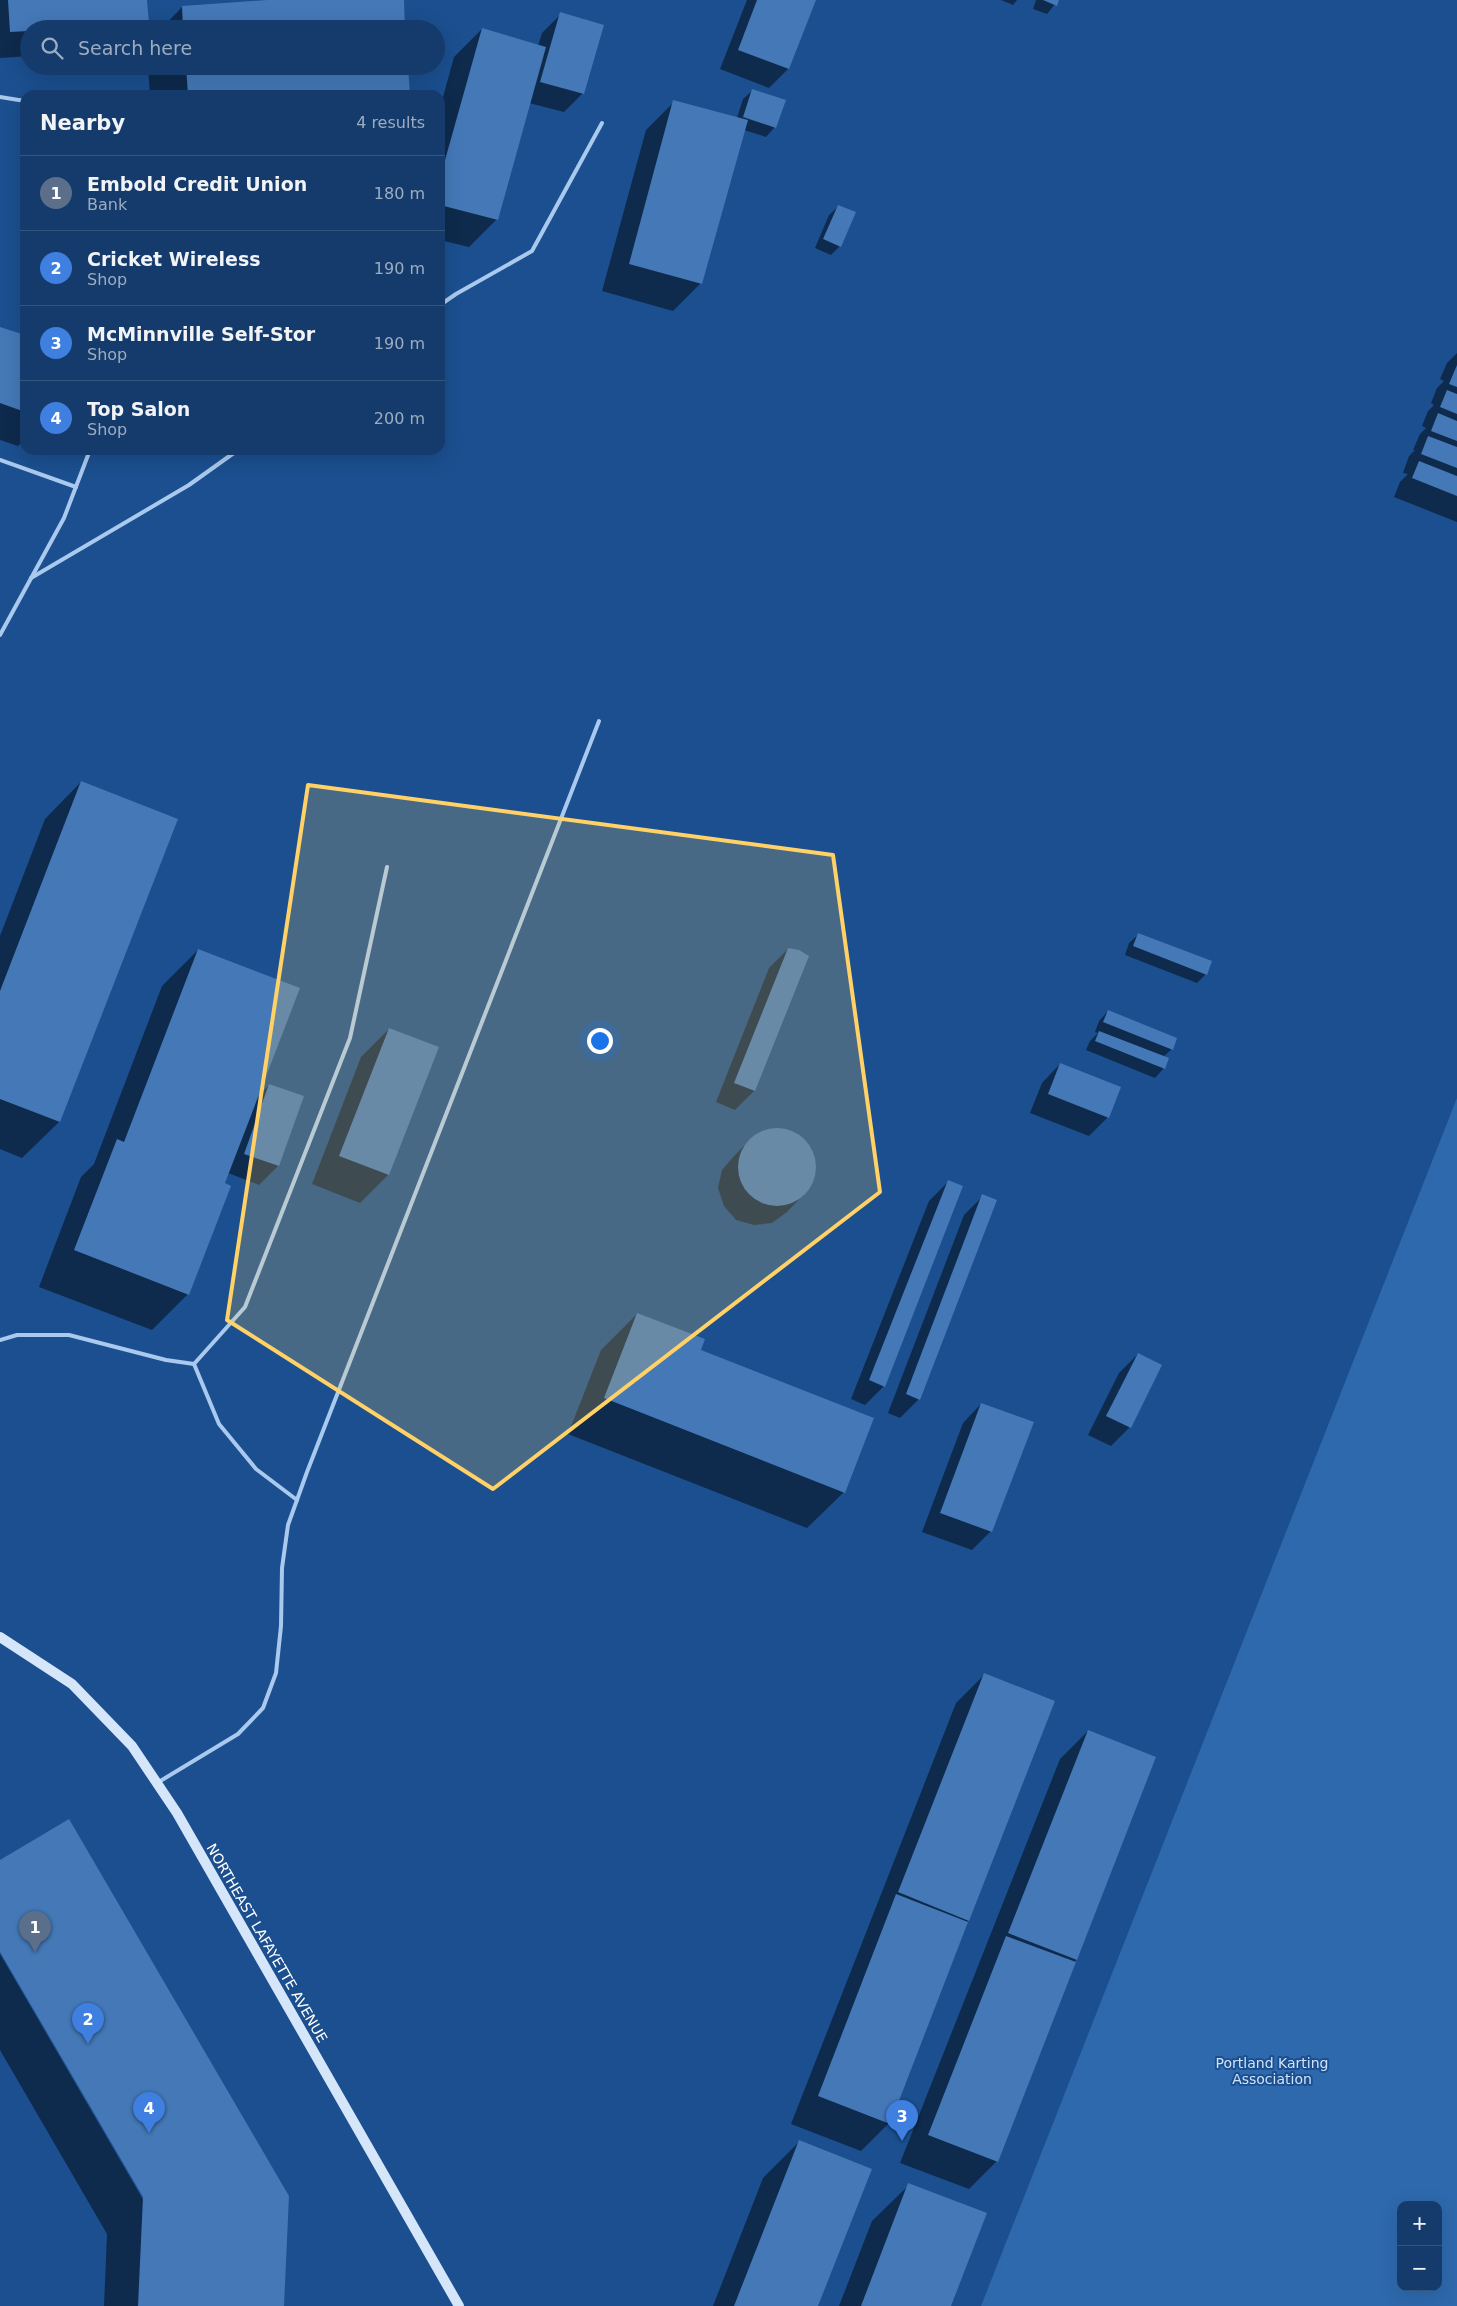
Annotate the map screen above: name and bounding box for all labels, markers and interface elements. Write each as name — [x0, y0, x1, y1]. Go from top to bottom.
search box — [20, 20, 445, 75]
icon: search — [38, 34, 66, 62]
text: Search here — [78, 37, 192, 59]
text: Nearby — [40, 111, 125, 135]
text: 4 results — [356, 113, 425, 132]
text: Embold Credit Union — [87, 173, 307, 195]
text: 1 — [50, 184, 62, 203]
text: 180 m — [374, 184, 425, 203]
text: Bank — [87, 195, 127, 214]
text: Cricket Wireless — [87, 248, 261, 270]
text: 2 — [50, 259, 62, 278]
text: 190 m — [374, 259, 425, 278]
text: Shop — [87, 270, 127, 289]
text: McMinnville Self-Stor — [87, 323, 315, 345]
text: 3 — [50, 334, 62, 353]
text: 190 m — [374, 334, 425, 353]
text: Shop — [87, 345, 127, 364]
text: Top Salon — [87, 398, 190, 420]
text: 4 — [50, 409, 62, 428]
text: 200 m — [374, 409, 425, 428]
text: Shop — [87, 420, 127, 439]
your location — [587, 1028, 613, 1054]
street label: NORTHEAST LAFAYETTE AVENUE — [203, 1841, 331, 2045]
pin: 1 — [19, 1911, 51, 1952]
pin: 2 — [72, 2003, 104, 2044]
park label: Portland Karting Association — [1216, 2055, 1328, 2087]
pin: 4 — [133, 2092, 165, 2133]
pin: 3 — [886, 2100, 918, 2141]
map controls — [1397, 2201, 1442, 2291]
button: + — [1397, 2201, 1442, 2246]
button: − — [1397, 2246, 1442, 2291]

